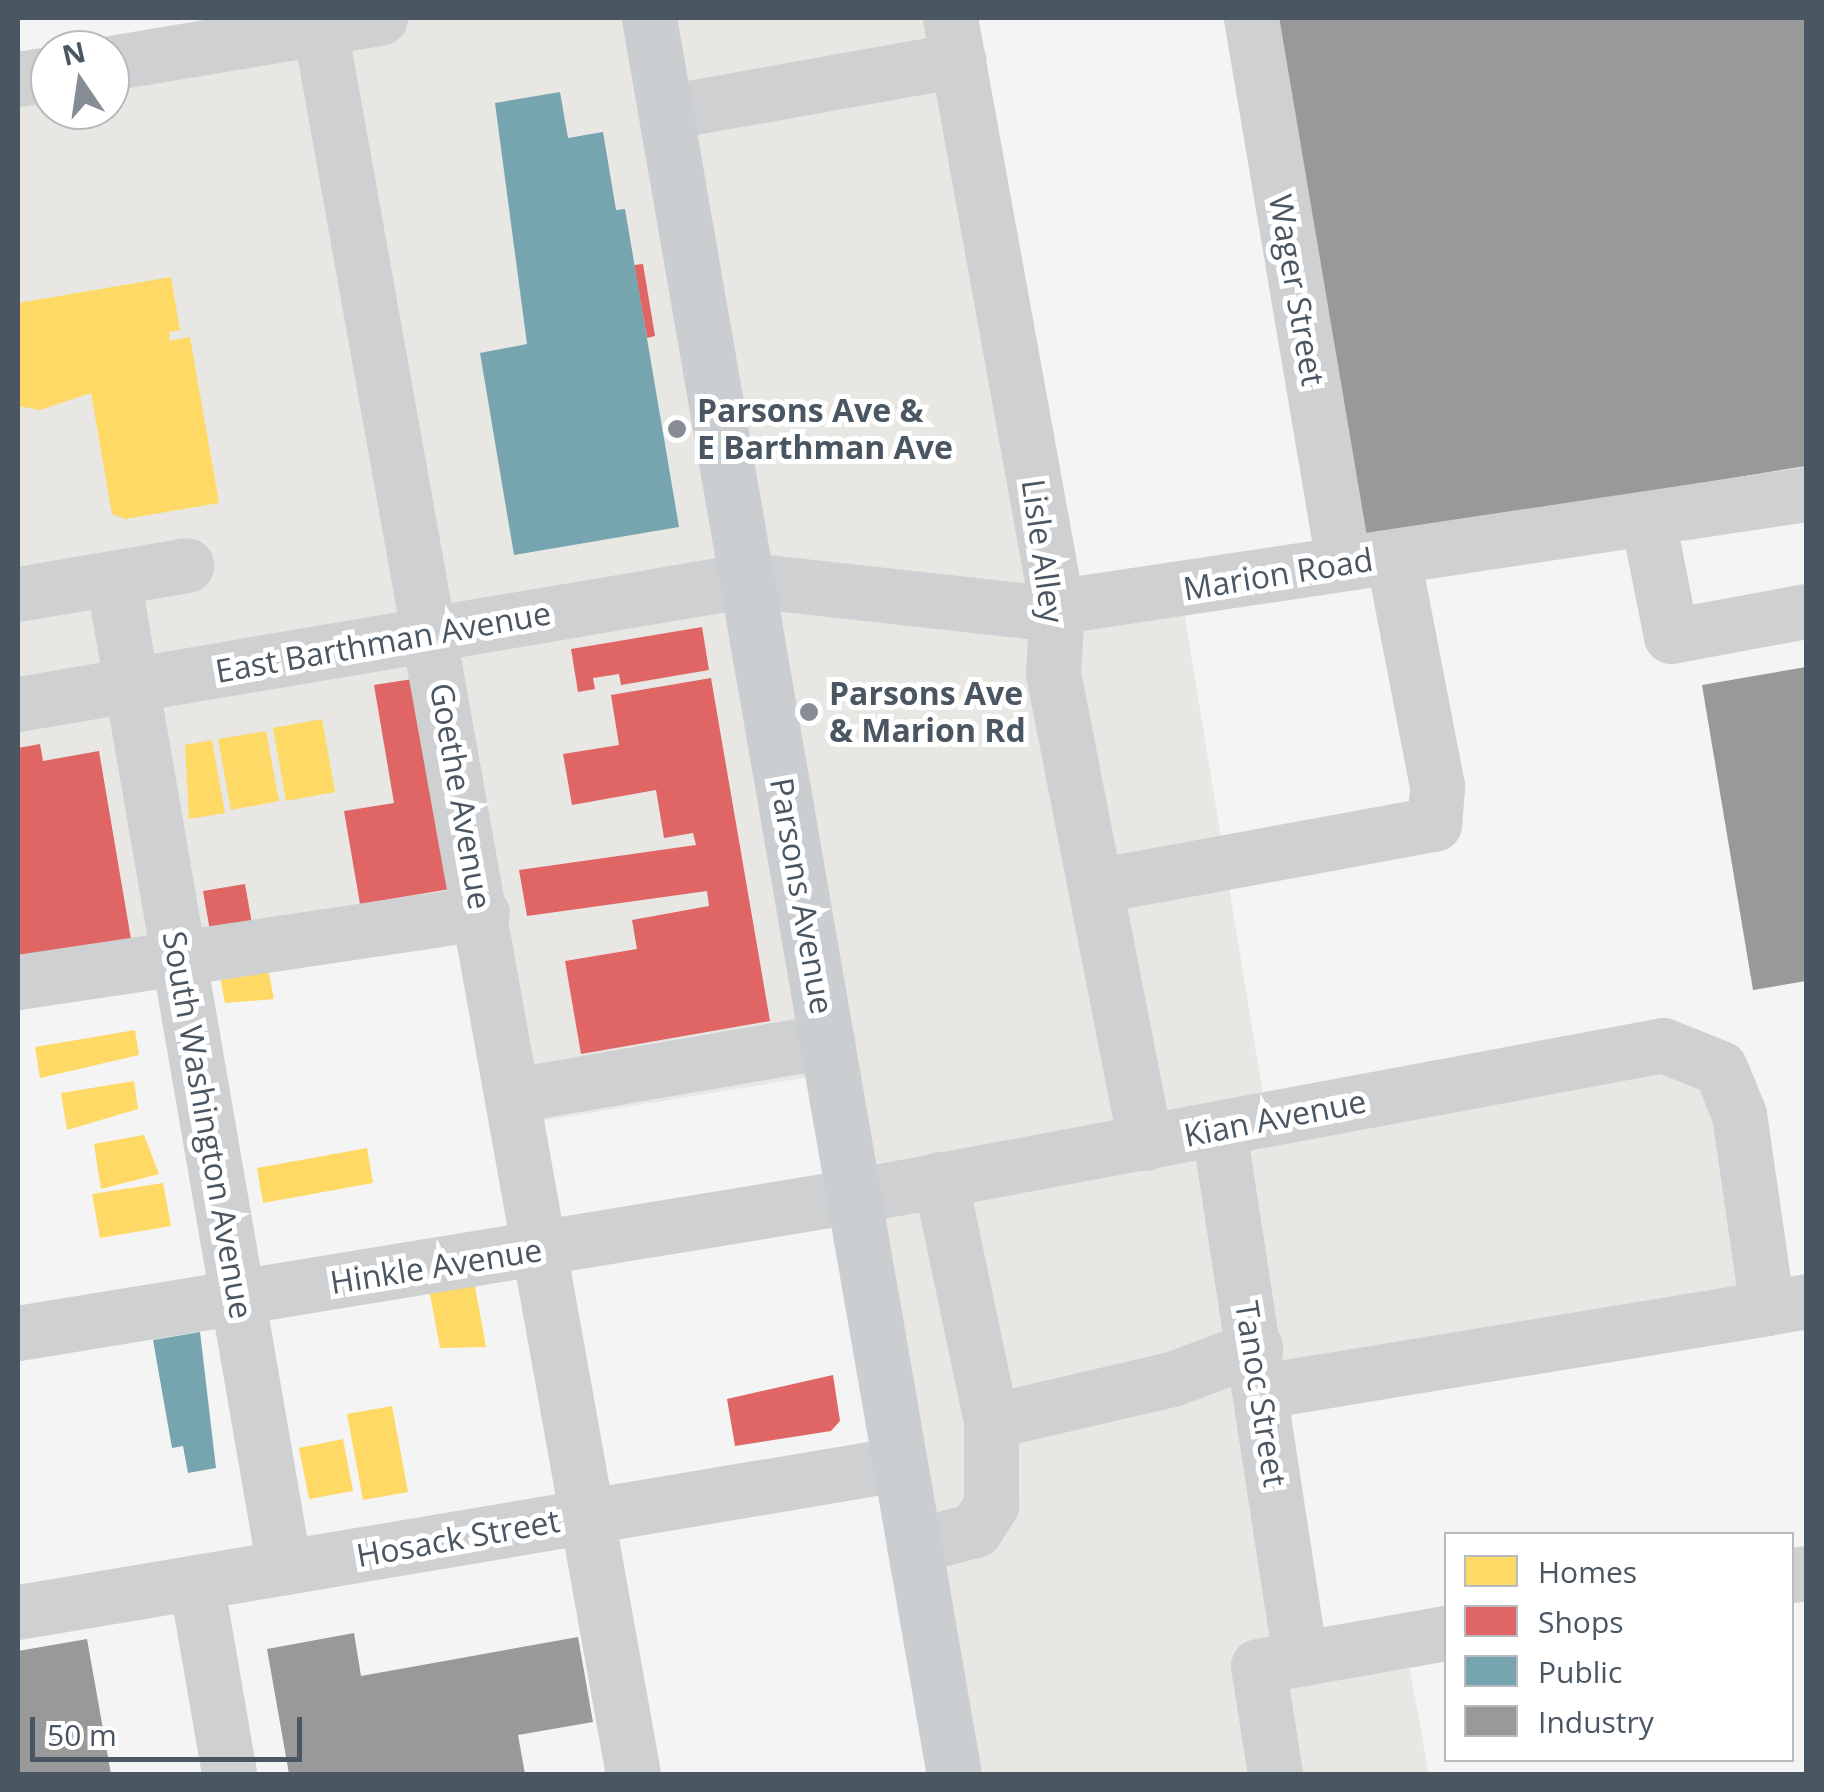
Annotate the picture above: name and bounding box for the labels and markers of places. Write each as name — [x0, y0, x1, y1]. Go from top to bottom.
place label: Parsons Ave & E Barthman Ave — [697, 392, 953, 467]
marker: Parsons Ave & E Barthman Ave — [666, 418, 688, 440]
place label: Parsons Ave & Marion Rd — [829, 675, 1026, 750]
marker: Parsons Ave & Marion Rd — [798, 701, 820, 723]

